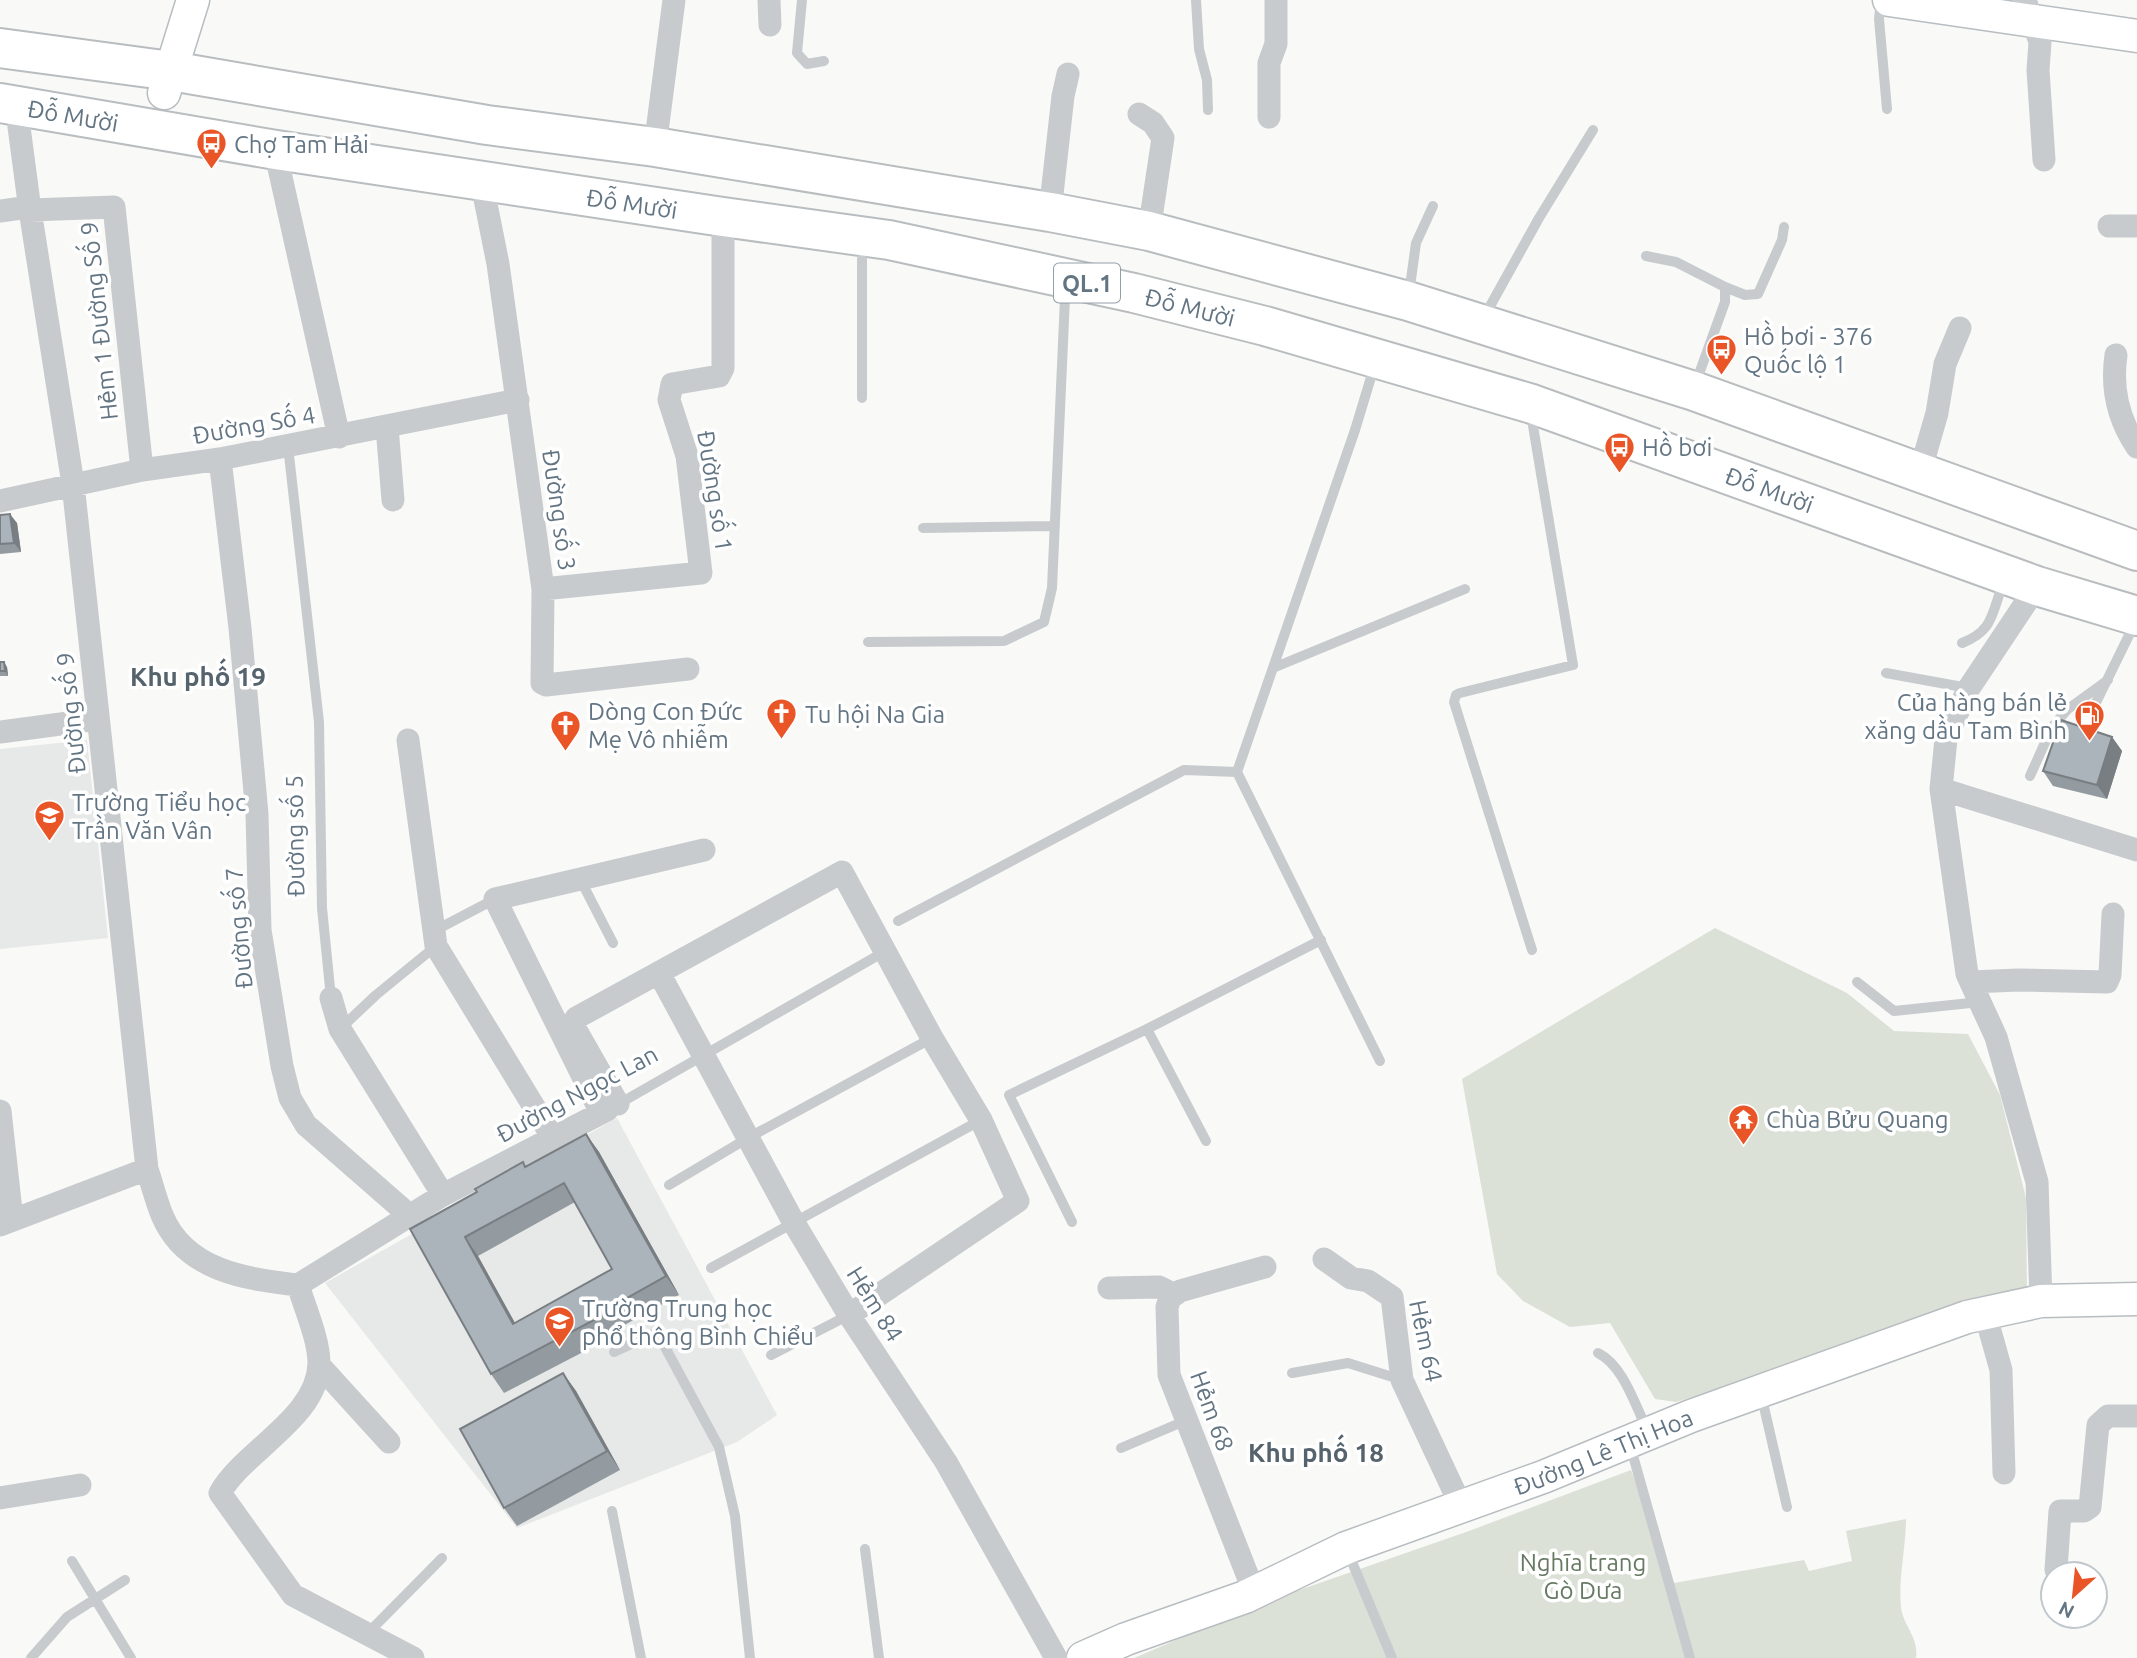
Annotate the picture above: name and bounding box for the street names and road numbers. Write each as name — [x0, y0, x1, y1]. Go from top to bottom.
street label: Đỗ Mười — [25, 94, 120, 136]
street label: Đỗ Mười — [585, 183, 679, 224]
street label: Hẻm 1 Đường Số 9 — [71, 220, 123, 422]
road number: QL.1 — [1054, 264, 1120, 302]
street label: Đỗ Mười — [1142, 283, 1238, 331]
street label: Đường Số 4 — [190, 397, 318, 449]
street label: Đường số 1 — [692, 428, 742, 553]
street label: Đường số 3 — [537, 447, 585, 572]
street label: Đỗ Mười — [1722, 461, 1817, 518]
street label: Đường số 9 — [47, 651, 91, 776]
street label: Đường số 5 — [277, 775, 310, 897]
street label: Đường số 7 — [216, 866, 258, 990]
street label: Đường Ngọc Lan — [492, 1040, 662, 1148]
street label: Hẻm 84 — [841, 1261, 909, 1347]
street label: Hẻm 64 — [1404, 1297, 1448, 1385]
street label: Hẻm 68 — [1185, 1367, 1239, 1455]
street label: Đường Lê Thị Hoa — [1510, 1403, 1697, 1500]

